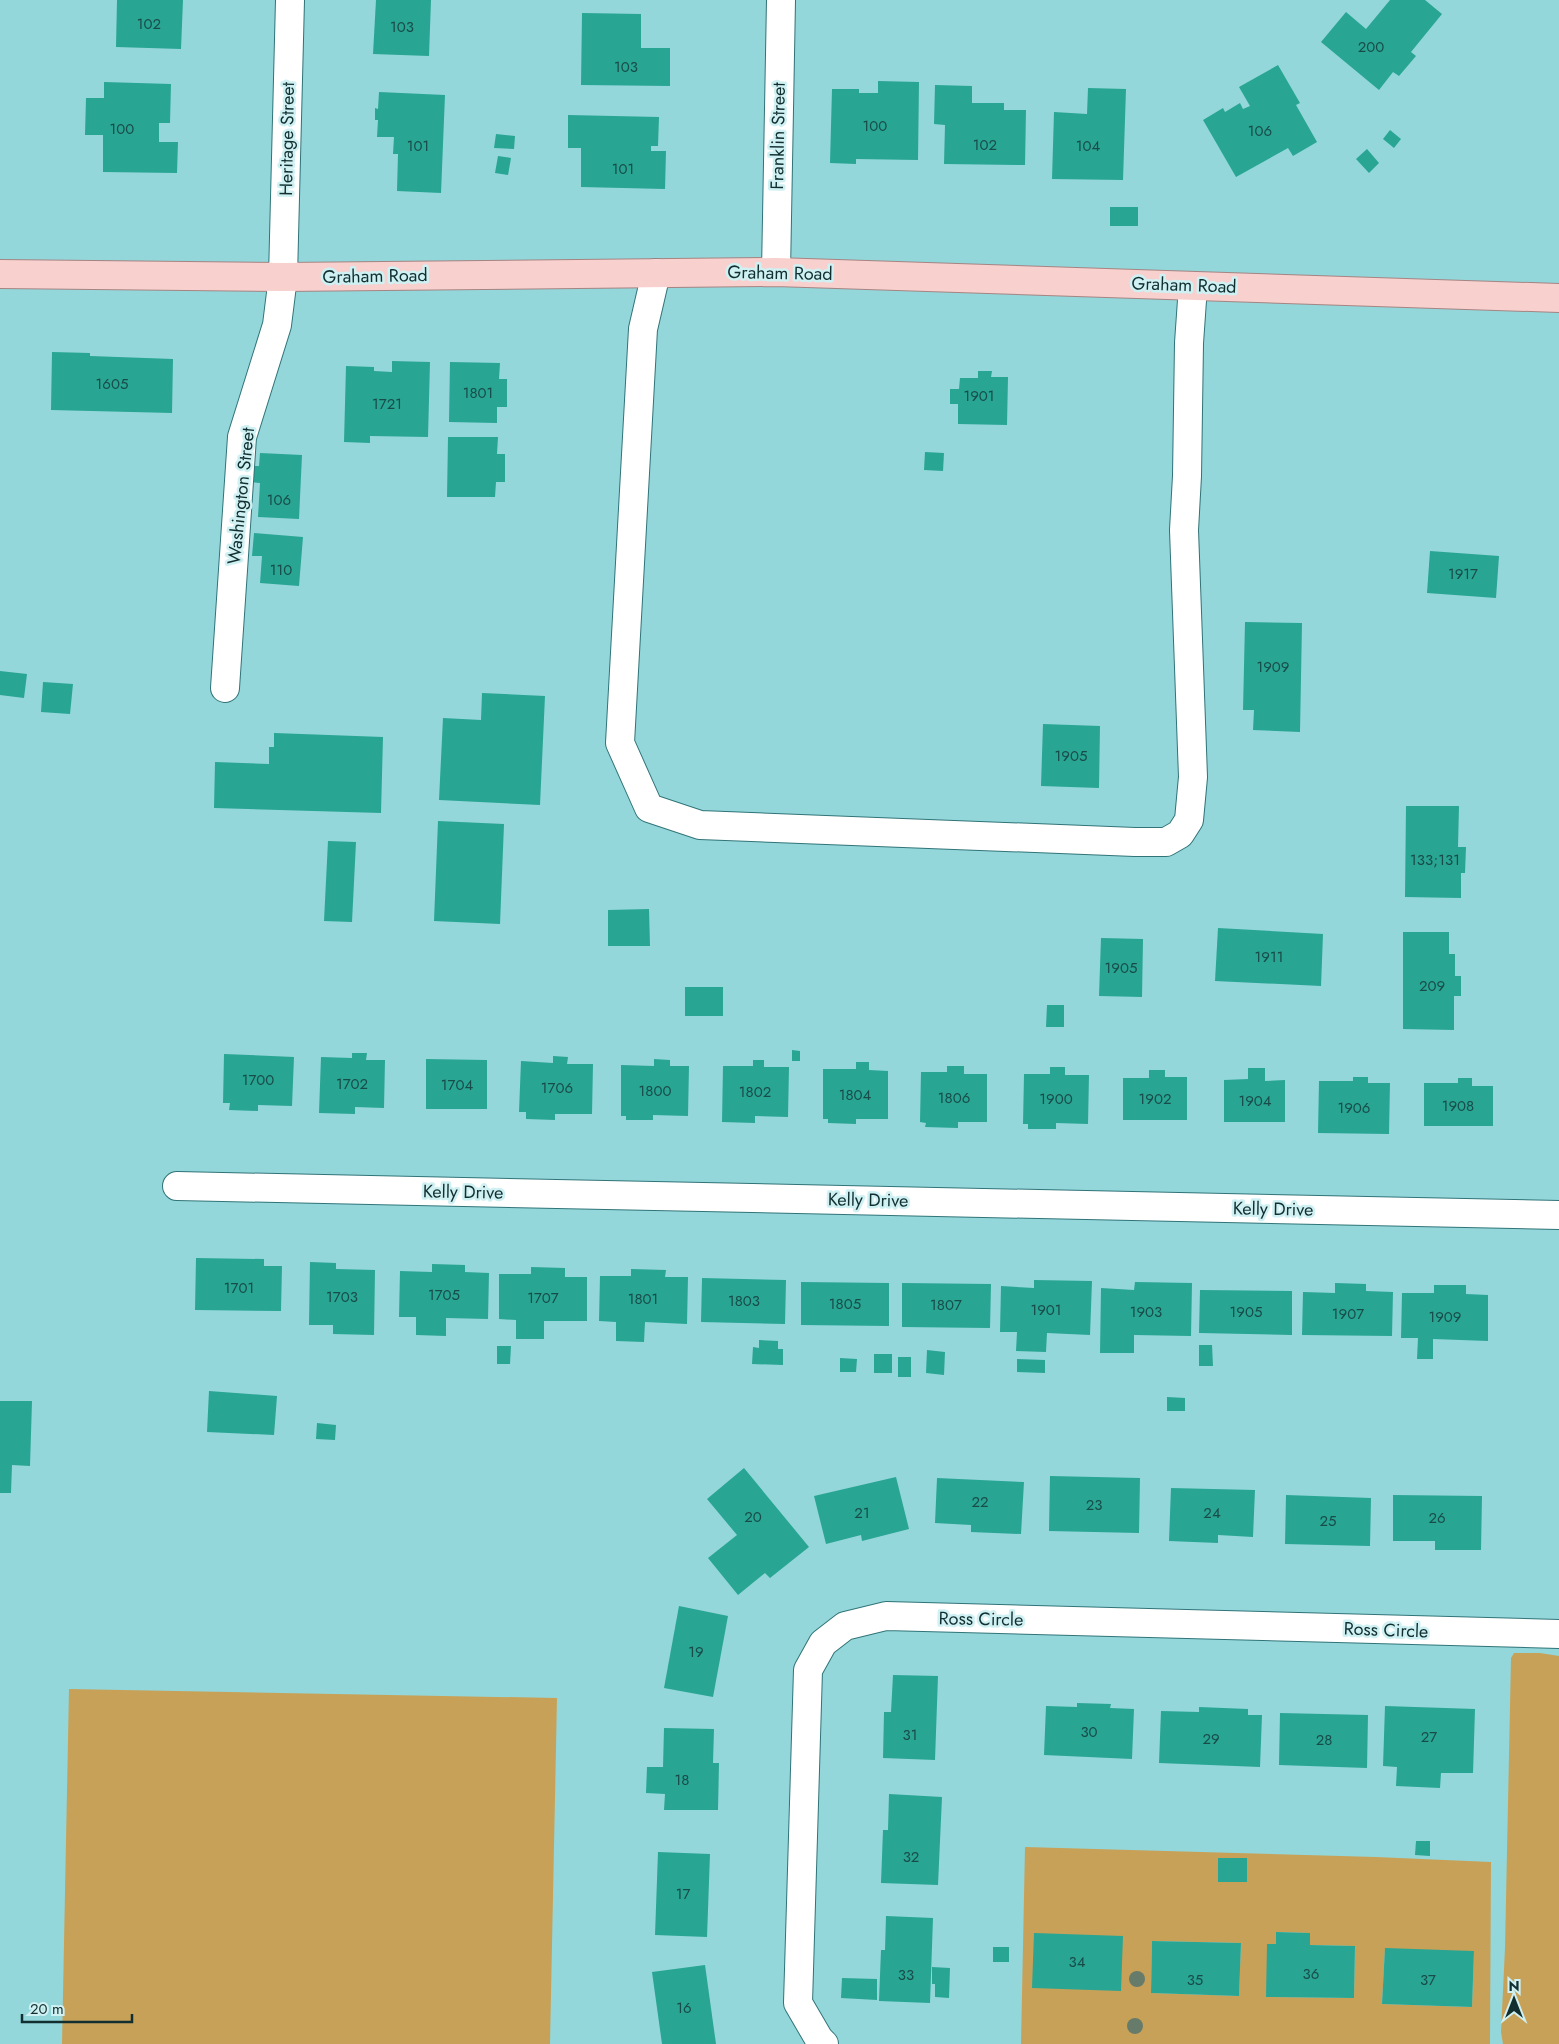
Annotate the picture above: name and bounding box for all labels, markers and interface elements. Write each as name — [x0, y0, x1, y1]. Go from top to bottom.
house number: 102 — [137, 13, 161, 35]
house number: 103 — [390, 16, 414, 38]
house number: 200 — [1358, 36, 1384, 58]
house number: 103 — [614, 56, 638, 78]
street label: Heritage Street — [273, 81, 301, 196]
street label: Franklin Street — [764, 81, 792, 190]
house number: 100 — [863, 115, 887, 137]
house number: 100 — [110, 118, 134, 140]
house number: 106 — [1248, 120, 1272, 142]
house number: 102 — [973, 134, 997, 156]
house number: 101 — [407, 135, 429, 157]
house number: 104 — [1076, 135, 1101, 157]
house number: 101 — [612, 158, 634, 180]
street label: Graham Road — [727, 259, 833, 287]
street label: Graham Road — [322, 262, 428, 290]
street label: Graham Road — [1131, 270, 1237, 300]
house number: 1605 — [96, 373, 128, 395]
house number: 1801 — [463, 382, 493, 404]
house number: 1901 — [963, 385, 995, 407]
house number: 1721 — [372, 393, 402, 415]
street label: Washington Street — [221, 425, 261, 566]
house number: 106 — [267, 489, 291, 511]
house number: 110 — [270, 559, 292, 581]
house number: 1917 — [1448, 563, 1478, 585]
house number: 1909 — [1256, 656, 1290, 678]
house number: 1905 — [1055, 745, 1087, 767]
house number: 133;131 — [1410, 849, 1460, 871]
house number: 1911 — [1255, 946, 1283, 968]
house number: 1905 — [1105, 957, 1137, 979]
house number: 209 — [1419, 975, 1445, 997]
house number: 1700 — [242, 1069, 274, 1091]
house number: 1702 — [336, 1073, 368, 1095]
house number: 1704 — [441, 1074, 473, 1096]
house number: 1706 — [541, 1077, 573, 1099]
house number: 1800 — [639, 1080, 671, 1102]
house number: 1802 — [739, 1081, 771, 1103]
house number: 1804 — [839, 1084, 872, 1106]
house number: 1806 — [938, 1087, 970, 1109]
house number: 1900 — [1039, 1088, 1073, 1110]
house number: 1902 — [1139, 1088, 1171, 1110]
house number: 1904 — [1238, 1090, 1272, 1112]
house number: 1908 — [1442, 1095, 1474, 1117]
house number: 1906 — [1337, 1097, 1371, 1119]
street label: Kelly Drive — [423, 1178, 503, 1206]
street label: Kelly Drive — [828, 1186, 908, 1214]
street label: Kelly Drive — [1233, 1195, 1313, 1223]
house number: 1701 — [224, 1277, 254, 1299]
house number: 1705 — [428, 1284, 460, 1306]
house number: 1703 — [326, 1286, 358, 1308]
house number: 1707 — [527, 1287, 559, 1309]
house number: 1801 — [628, 1288, 658, 1310]
house number: 1803 — [728, 1290, 760, 1312]
house number: 1805 — [829, 1293, 861, 1315]
house number: 1807 — [930, 1294, 962, 1316]
house number: 1901 — [1030, 1299, 1062, 1321]
house number: 1903 — [1130, 1301, 1162, 1323]
house number: 1905 — [1230, 1301, 1262, 1323]
house number: 1907 — [1332, 1303, 1364, 1325]
house number: 1909 — [1428, 1306, 1462, 1328]
house number: 22 — [971, 1491, 989, 1513]
house number: 23 — [1086, 1494, 1102, 1516]
house number: 21 — [854, 1502, 870, 1524]
house number: 24 — [1203, 1502, 1221, 1524]
house number: 20 — [744, 1506, 762, 1528]
house number: 26 — [1428, 1507, 1446, 1529]
house number: 25 — [1320, 1510, 1337, 1532]
street label: Ross Circle — [938, 1605, 1024, 1633]
street label: Ross Circle — [1343, 1616, 1429, 1644]
house number: 19 — [688, 1641, 704, 1663]
house number: 30 — [1080, 1721, 1098, 1743]
house number: 31 — [903, 1724, 917, 1746]
house number: 27 — [1421, 1726, 1437, 1748]
house number: 29 — [1202, 1728, 1220, 1750]
house number: 28 — [1316, 1729, 1332, 1751]
house number: 18 — [675, 1769, 689, 1791]
house number: 32 — [903, 1846, 919, 1868]
house number: 17 — [676, 1883, 690, 1905]
house number: 34 — [1069, 1951, 1086, 1973]
house number: 36 — [1303, 1963, 1319, 1985]
house number: 33 — [898, 1964, 914, 1986]
house number: 35 — [1187, 1969, 1203, 1991]
house number: 37 — [1420, 1969, 1436, 1991]
north arrow — [1489, 1974, 1539, 2024]
text: N — [1508, 1976, 1520, 1996]
scale bar — [22, 1992, 132, 2024]
house number: 16 — [676, 1997, 692, 2019]
text: 20 m — [30, 1998, 64, 2020]

